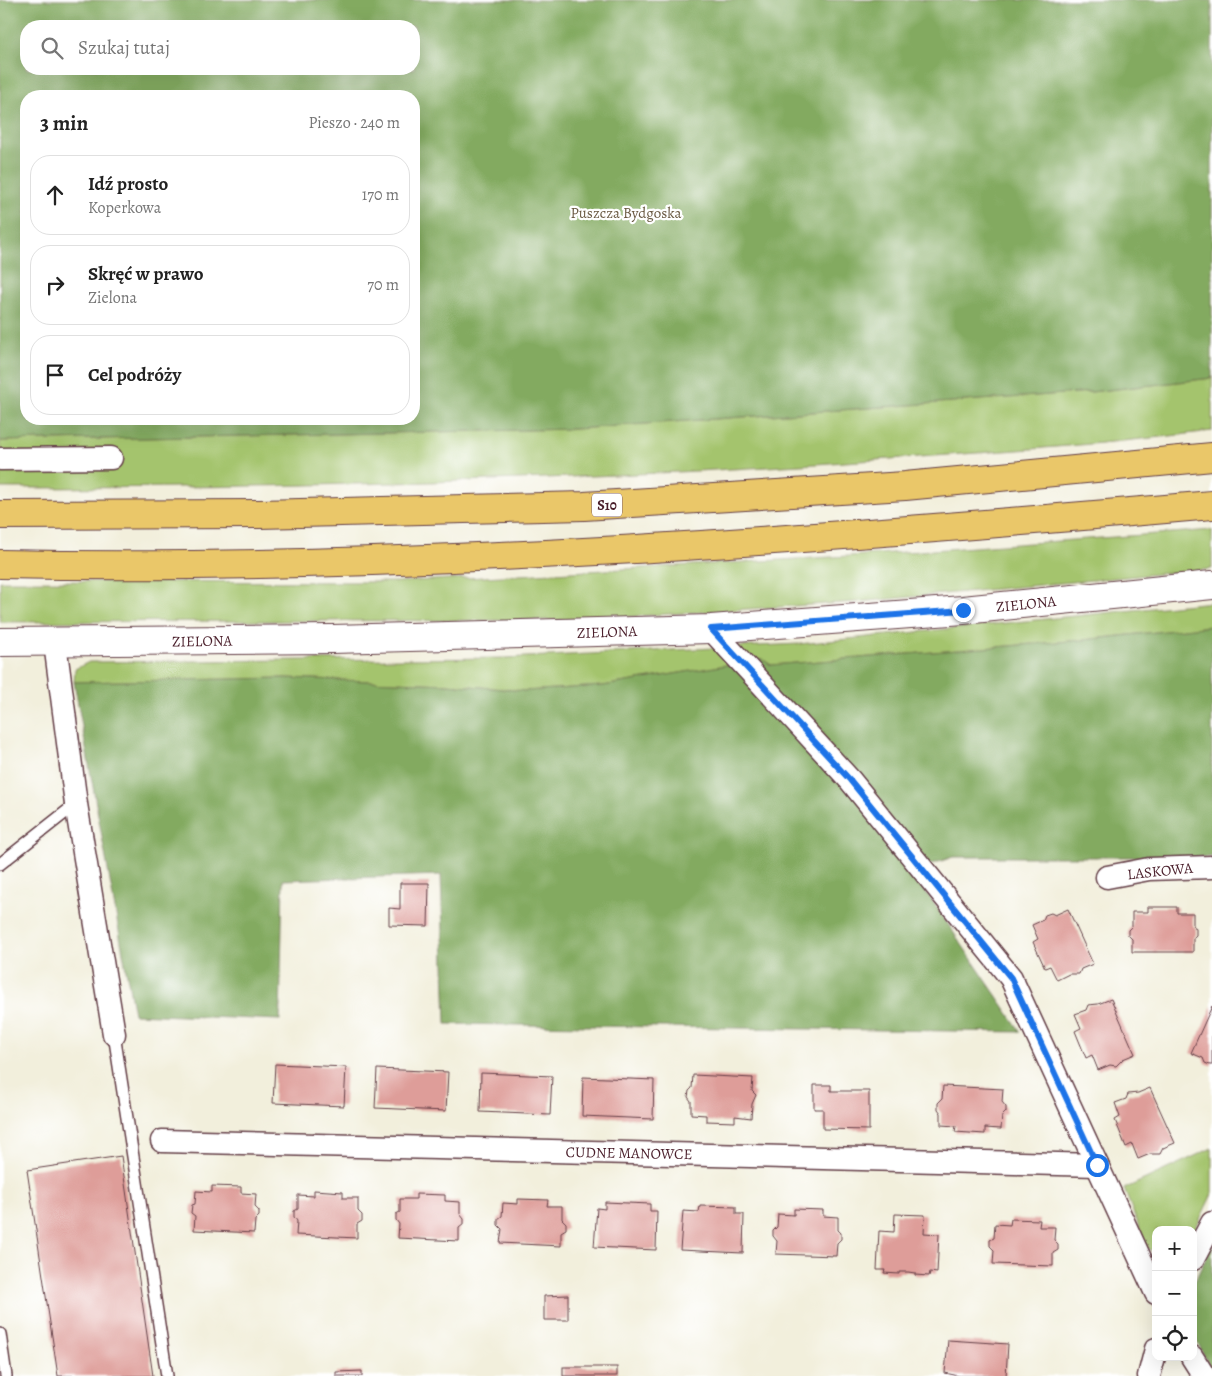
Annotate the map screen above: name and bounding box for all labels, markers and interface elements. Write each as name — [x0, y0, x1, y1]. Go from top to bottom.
search box — [20, 20, 420, 75]
icon: search — [38, 34, 66, 62]
text: Szukaj tutaj — [78, 35, 170, 61]
text: 3 min — [40, 109, 88, 137]
text: Pieszo · 240 m — [309, 112, 400, 134]
text: Idź prosto — [88, 171, 168, 197]
icon: ahead — [41, 181, 69, 209]
text: 170 m — [362, 184, 399, 206]
text: Koperkowa — [88, 197, 161, 219]
park label: Puszcza Bydgoska — [570, 203, 682, 223]
text: Skręć w prawo — [88, 261, 203, 287]
icon: right — [41, 271, 69, 299]
text: 70 m — [367, 274, 399, 296]
text: Zielona — [88, 287, 137, 309]
icon: arrive — [41, 361, 69, 389]
text: Cel podróży — [88, 362, 181, 388]
road number: S10 — [592, 494, 622, 516]
street label: ZIELONA — [995, 591, 1057, 617]
route end — [952, 599, 975, 622]
street label: ZIELONA — [577, 621, 638, 643]
street label: ZIELONA — [172, 630, 232, 652]
street label: LASKOWA — [1126, 858, 1194, 884]
street label: CUDNE MANOWCE — [565, 1142, 693, 1164]
route start — [1086, 1154, 1109, 1177]
map controls — [1152, 1226, 1197, 1361]
button: + — [1152, 1226, 1197, 1271]
button: − — [1152, 1271, 1197, 1316]
button: locate — [1152, 1316, 1197, 1361]

